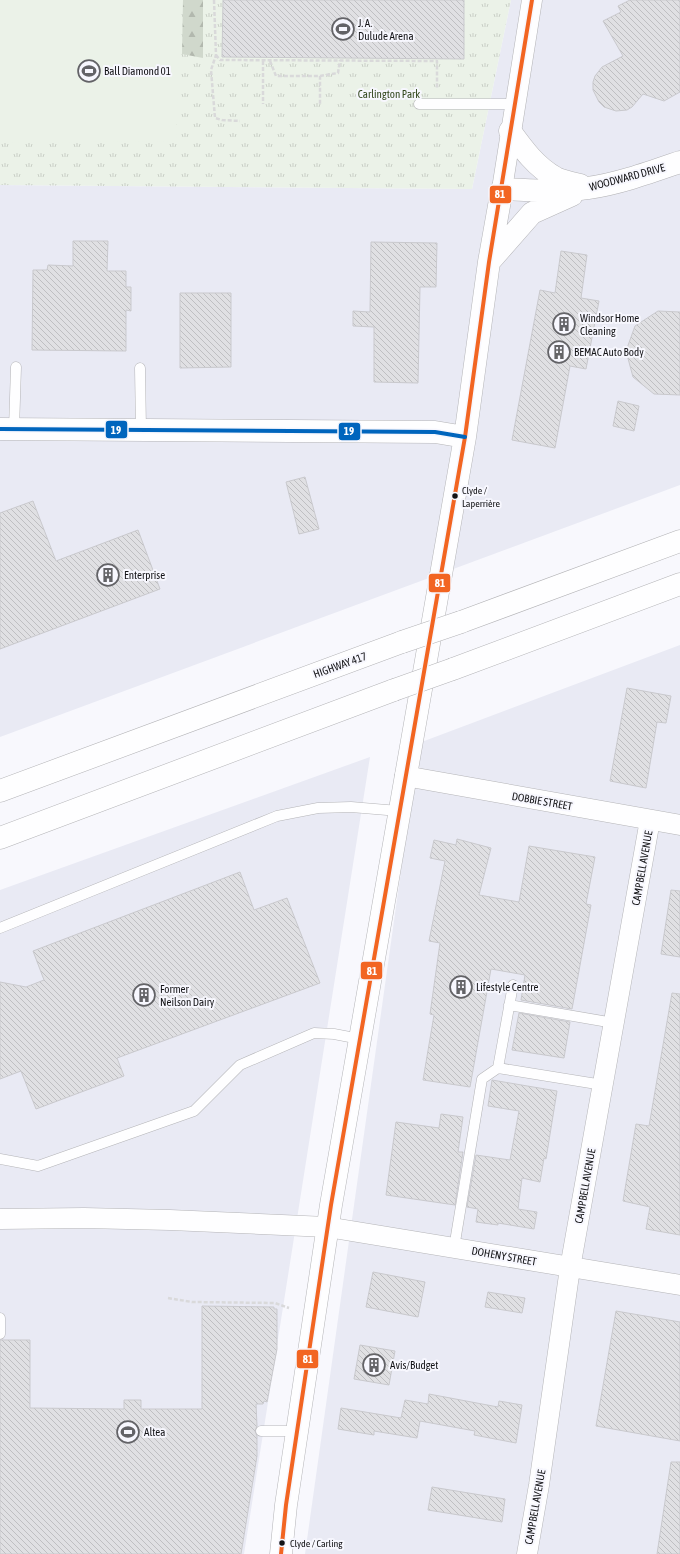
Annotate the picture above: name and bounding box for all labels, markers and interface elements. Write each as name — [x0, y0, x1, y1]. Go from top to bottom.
sports icon: J. A. Dulude Arena — [330, 16, 356, 42]
place label: J. A. Dulude Arena — [358, 17, 414, 42]
sports icon: Ball Diamond 01 — [76, 58, 102, 84]
place label: Ball Diamond 01 — [104, 65, 171, 77]
park label: Carlington Park — [358, 88, 420, 100]
street label: WOODWARD DRIVE — [588, 161, 666, 193]
line badge: 81 — [489, 185, 512, 204]
text: 81 — [495, 188, 505, 200]
building icon: Windsor Home Cleaning — [551, 311, 577, 337]
place label: Windsor Home Cleaning — [580, 312, 639, 337]
building icon: BEMAC Auto Body — [546, 339, 572, 365]
place label: BEMAC Auto Body — [574, 346, 644, 358]
line badge: 19 — [105, 420, 128, 439]
line badge: 19 — [338, 422, 361, 441]
text: 19 — [111, 424, 121, 436]
text: 19 — [344, 425, 354, 437]
place label: Clyde / Laperrière — [462, 485, 500, 509]
marker: Clyde / Laperrière — [450, 491, 460, 501]
building icon: Enterprise — [95, 562, 121, 588]
place label: Enterprise — [124, 569, 165, 581]
line badge: 81 — [428, 573, 451, 593]
text: 81 — [435, 577, 445, 589]
street label: HIGHWAY 417 — [312, 650, 368, 680]
street label: DOBBIE STREET — [511, 790, 573, 812]
street label: CAMPBELL AVENUE — [629, 829, 655, 906]
line badge: 81 — [360, 961, 383, 980]
text: 81 — [367, 965, 377, 977]
building icon: Lifestyle Centre — [448, 974, 474, 1000]
place label: Lifestyle Centre — [476, 981, 538, 993]
building icon: Former Neilson Dairy — [131, 982, 157, 1008]
place label: Former Neilson Dairy — [160, 983, 215, 1008]
street label: CAMPBELL AVENUE — [572, 1147, 598, 1224]
street label: DOHENY STREET — [471, 1244, 538, 1268]
line badge: 81 — [296, 1349, 319, 1369]
building icon: Avis/Budget — [361, 1352, 387, 1378]
text: 81 — [303, 1353, 313, 1365]
place label: Avis/Budget — [390, 1359, 438, 1371]
sports icon: Altea — [115, 1419, 141, 1445]
place label: Altea — [144, 1426, 165, 1438]
street label: CAMPBELL AVENUE — [522, 1468, 548, 1545]
marker: Clyde / Carling — [277, 1538, 287, 1548]
place label: Clyde / Carling — [290, 1538, 343, 1549]

